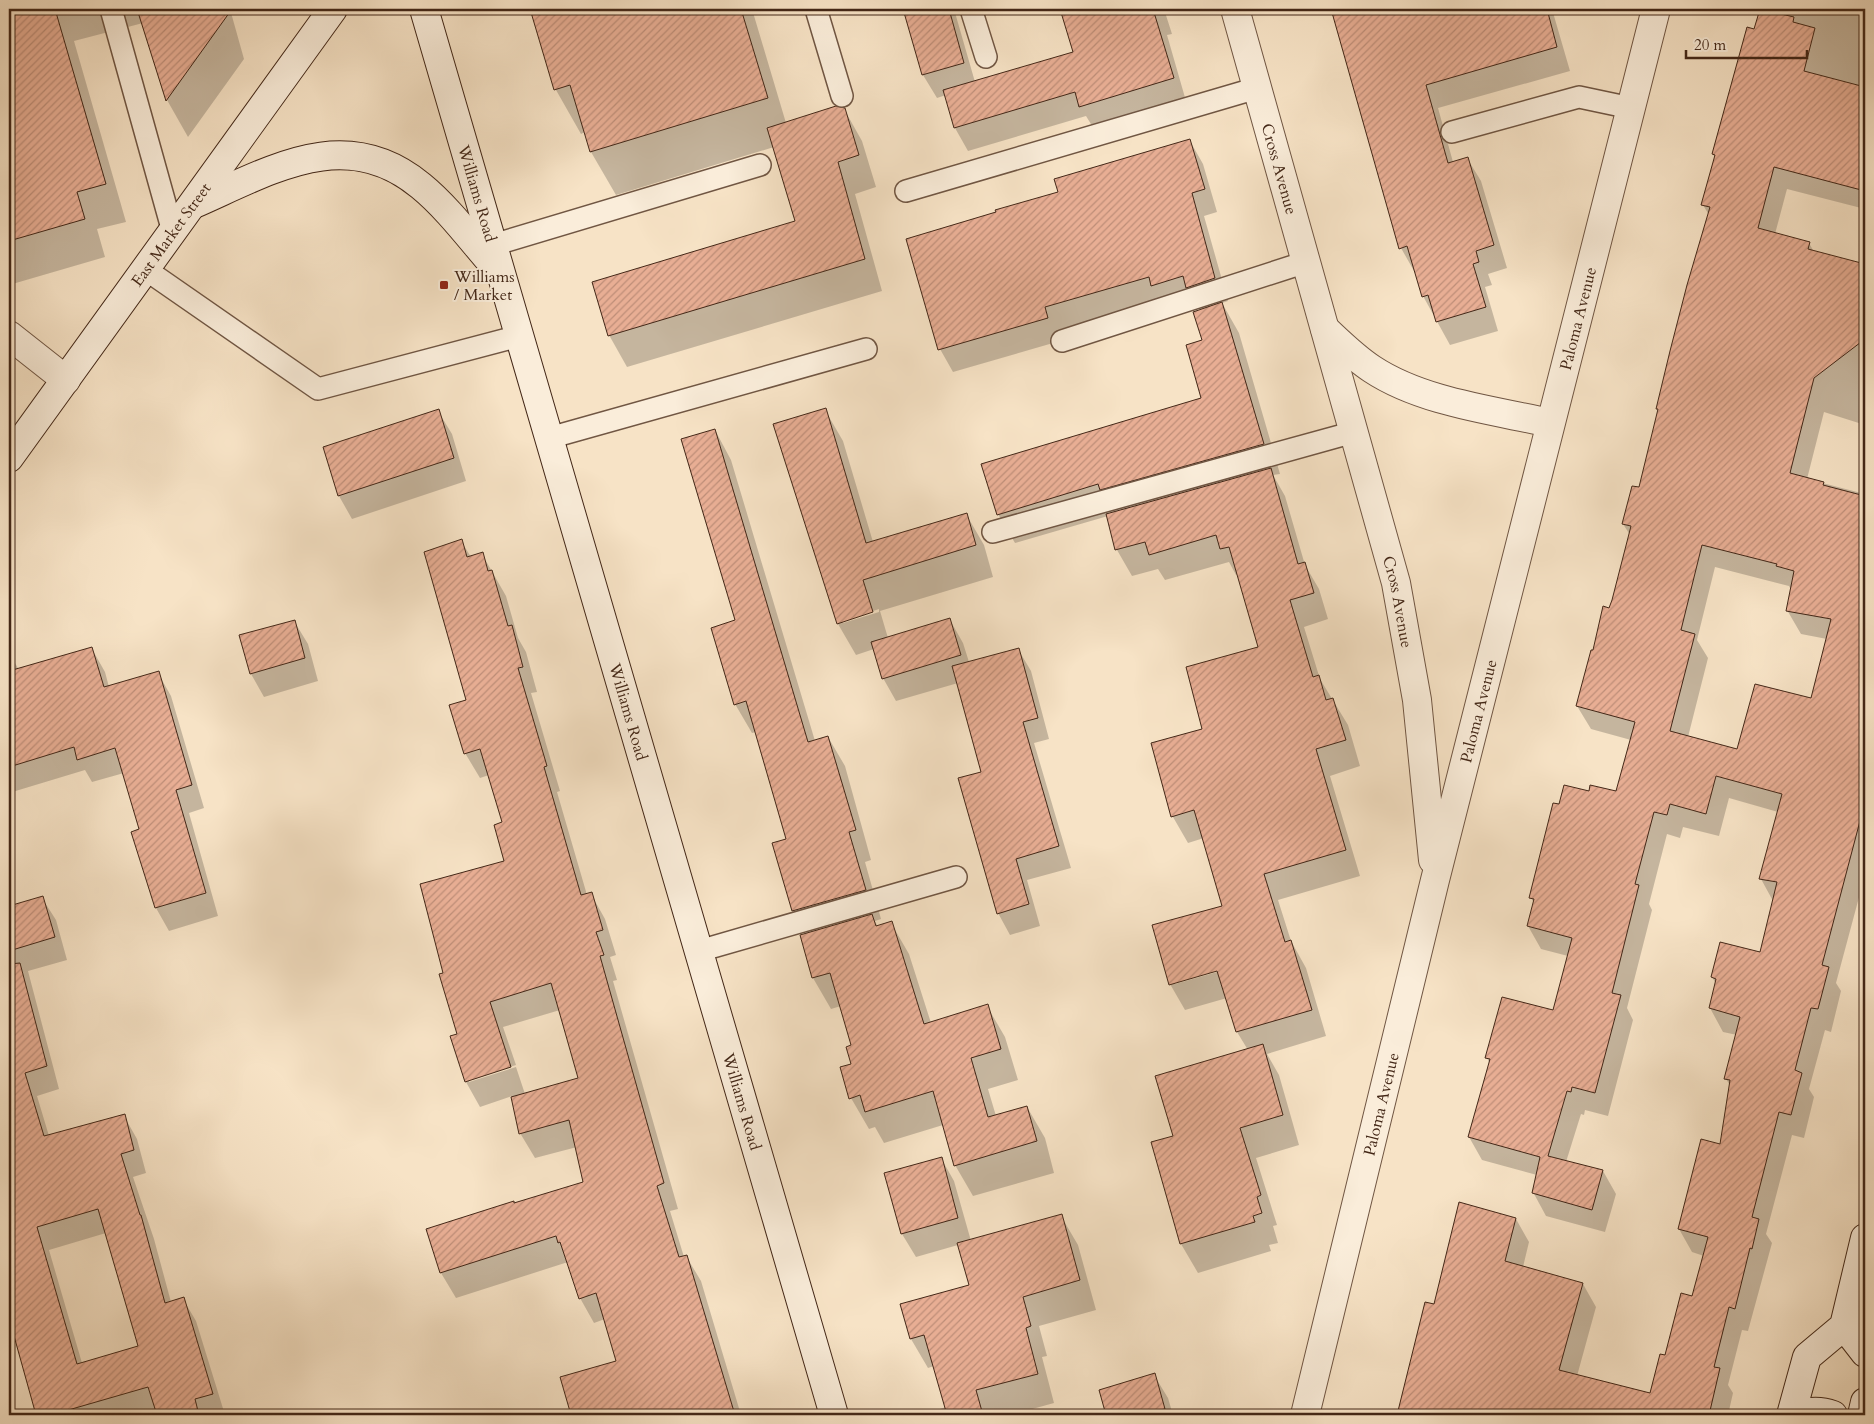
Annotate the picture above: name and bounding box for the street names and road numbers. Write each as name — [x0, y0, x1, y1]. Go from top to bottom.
street label: Cross Avenue — [1256, 121, 1302, 217]
street label: Williams Road — [452, 142, 502, 245]
street label: East Market Street — [126, 178, 216, 291]
street label: Paloma Avenue — [1555, 265, 1602, 373]
street label: Cross Avenue — [1377, 553, 1417, 650]
street label: Paloma Avenue — [1455, 657, 1503, 765]
street label: Williams Road — [603, 660, 653, 764]
street label: Williams Road — [717, 1050, 766, 1153]
street label: Paloma Avenue — [1358, 1050, 1405, 1158]

